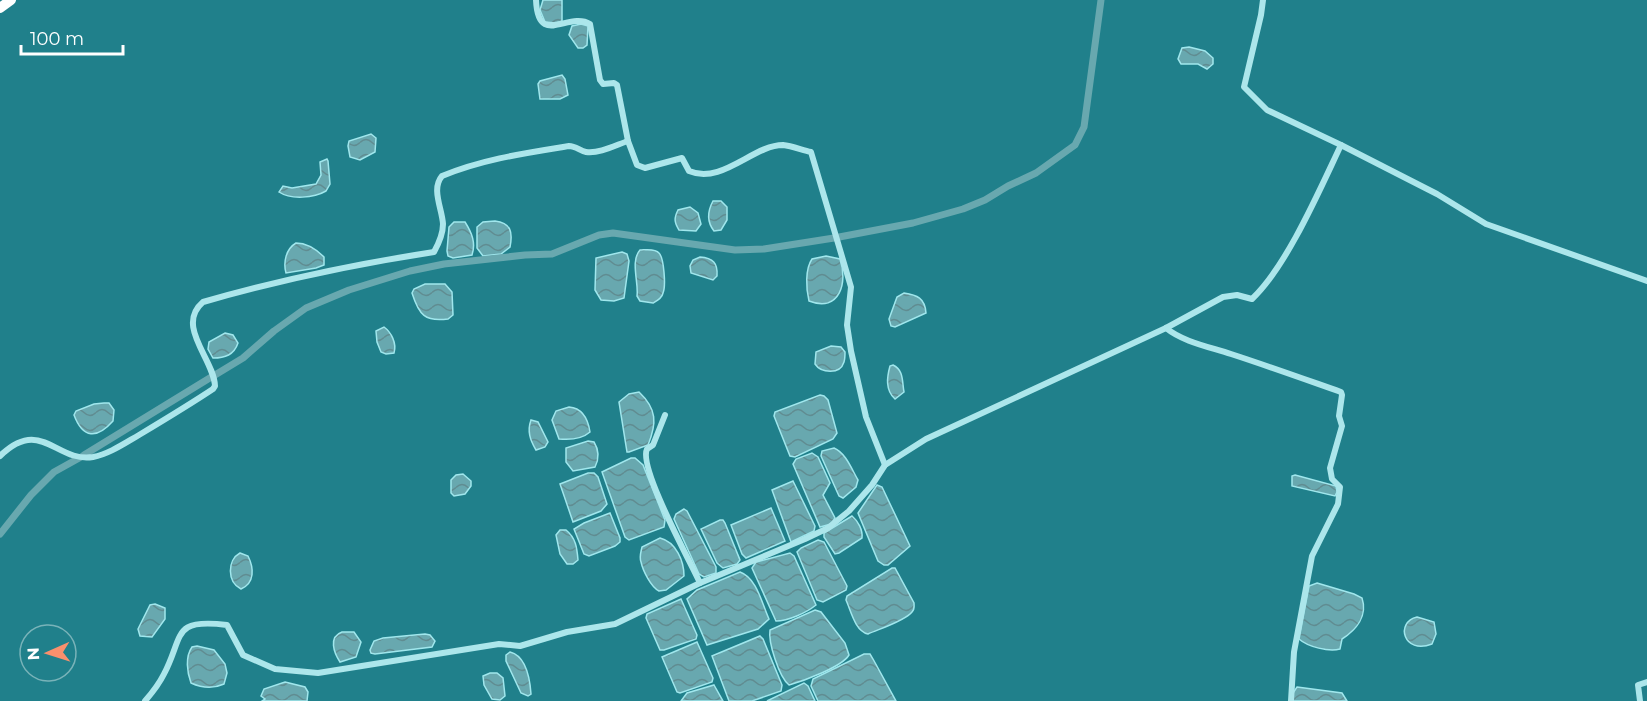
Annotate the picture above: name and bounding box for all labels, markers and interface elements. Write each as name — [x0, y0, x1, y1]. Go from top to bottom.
scale bar — [21, 18, 123, 56]
text: 100 m — [30, 28, 84, 50]
north arrow — [18, 623, 78, 683]
text: N — [24, 647, 43, 661]

